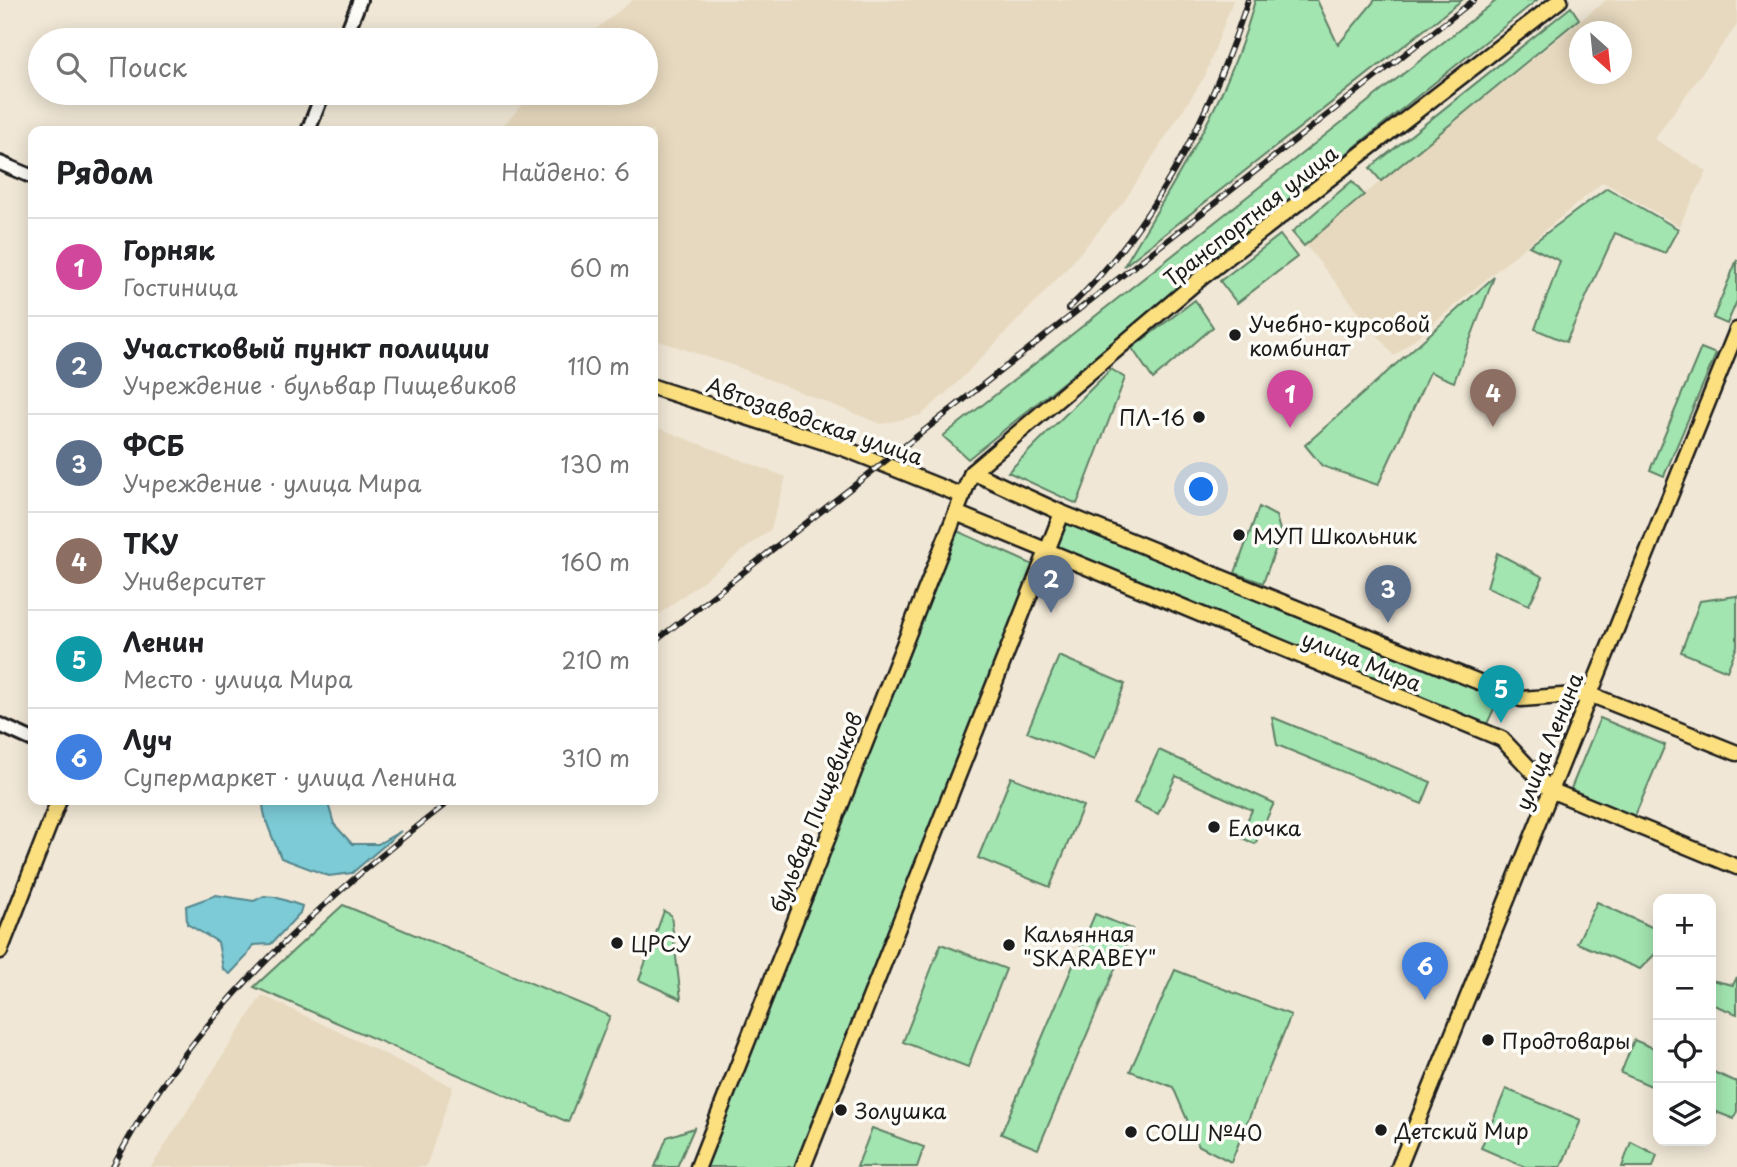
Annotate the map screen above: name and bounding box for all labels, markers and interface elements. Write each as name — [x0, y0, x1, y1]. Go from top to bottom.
north arrow — [1569, 21, 1632, 84]
search box — [28, 28, 658, 105]
text: Поиск — [108, 47, 187, 86]
icon: search — [52, 48, 90, 86]
street label: Транспортная улица — [1156, 136, 1345, 293]
text: Рядом — [56, 149, 154, 194]
text: Найдено: 6 — [501, 154, 630, 189]
text: Горняк — [123, 230, 214, 269]
text: 1 — [74, 250, 85, 285]
text: 60 m — [570, 250, 630, 285]
text: Гостиница — [123, 269, 238, 304]
place label: Учебно-курсовой комбинат — [1249, 307, 1430, 363]
marker: Учебно-курсовой комбинат — [1227, 327, 1243, 343]
text: Участковый пункт полиции — [123, 328, 490, 367]
text: 2 — [71, 348, 87, 383]
text: 110 m — [568, 348, 630, 383]
text: Учреждение · бульвар Пищевиков — [123, 367, 517, 402]
street label: Автозаводская улица — [702, 368, 928, 472]
pin: 4 — [1470, 369, 1516, 427]
pin: 1 — [1267, 370, 1313, 428]
place label: ПЛ-16 — [1119, 401, 1185, 433]
marker: ПЛ-16 — [1191, 409, 1207, 425]
text: ФСБ — [123, 426, 184, 465]
text: 3 — [71, 446, 87, 481]
text: 130 m — [560, 446, 630, 481]
text: Учреждение · улица Мира — [123, 465, 421, 500]
your location — [1184, 472, 1218, 506]
place label: МУП Школьник — [1253, 519, 1417, 551]
text: ТКУ — [123, 524, 179, 563]
marker: МУП Школьник — [1231, 527, 1247, 543]
text: 4 — [71, 544, 87, 579]
text: 160 m — [561, 544, 630, 579]
pin: 2 — [1028, 555, 1074, 613]
text: Университет — [123, 563, 265, 598]
pin: 3 — [1365, 565, 1411, 623]
street label: улица Мира — [1297, 621, 1427, 699]
text: Ленин — [123, 622, 204, 661]
text: 5 — [72, 642, 86, 677]
text: 210 m — [562, 642, 630, 677]
text: Место · улица Мира — [123, 661, 352, 696]
pin: 5 — [1478, 665, 1524, 723]
street label: улица Ленина — [1506, 667, 1590, 815]
street label: бульвар Пищевиков — [760, 707, 870, 917]
text: Луч — [123, 720, 172, 759]
text: 6 — [71, 740, 87, 775]
text: 310 m — [561, 740, 630, 775]
text: Супермаркет · улица Ленина — [123, 759, 456, 794]
place label: Елочка — [1228, 811, 1302, 843]
marker: Елочка — [1206, 819, 1222, 835]
map controls — [1653, 894, 1716, 1146]
button: + — [1653, 894, 1716, 957]
place label: Кальянная "SKARABEY" — [1023, 917, 1156, 973]
place label: ЦРСУ — [631, 927, 691, 959]
marker: ЦРСУ — [609, 935, 625, 951]
marker: Кальянная "SKARABEY" — [1001, 937, 1017, 953]
pin: 6 — [1402, 942, 1448, 1000]
button: − — [1653, 957, 1716, 1020]
button: locate — [1653, 1020, 1716, 1083]
place label: Продтовары — [1502, 1024, 1630, 1056]
marker: Продтовары — [1480, 1032, 1496, 1048]
button: layers — [1653, 1083, 1716, 1146]
place label: Золушка — [855, 1094, 947, 1126]
marker: Золушка — [833, 1102, 849, 1118]
place label: Детский Мир — [1394, 1114, 1529, 1146]
place label: СОШ №40 — [1145, 1116, 1262, 1148]
marker: Детский Мир — [1373, 1122, 1389, 1138]
marker: СОШ №40 — [1123, 1124, 1139, 1140]

